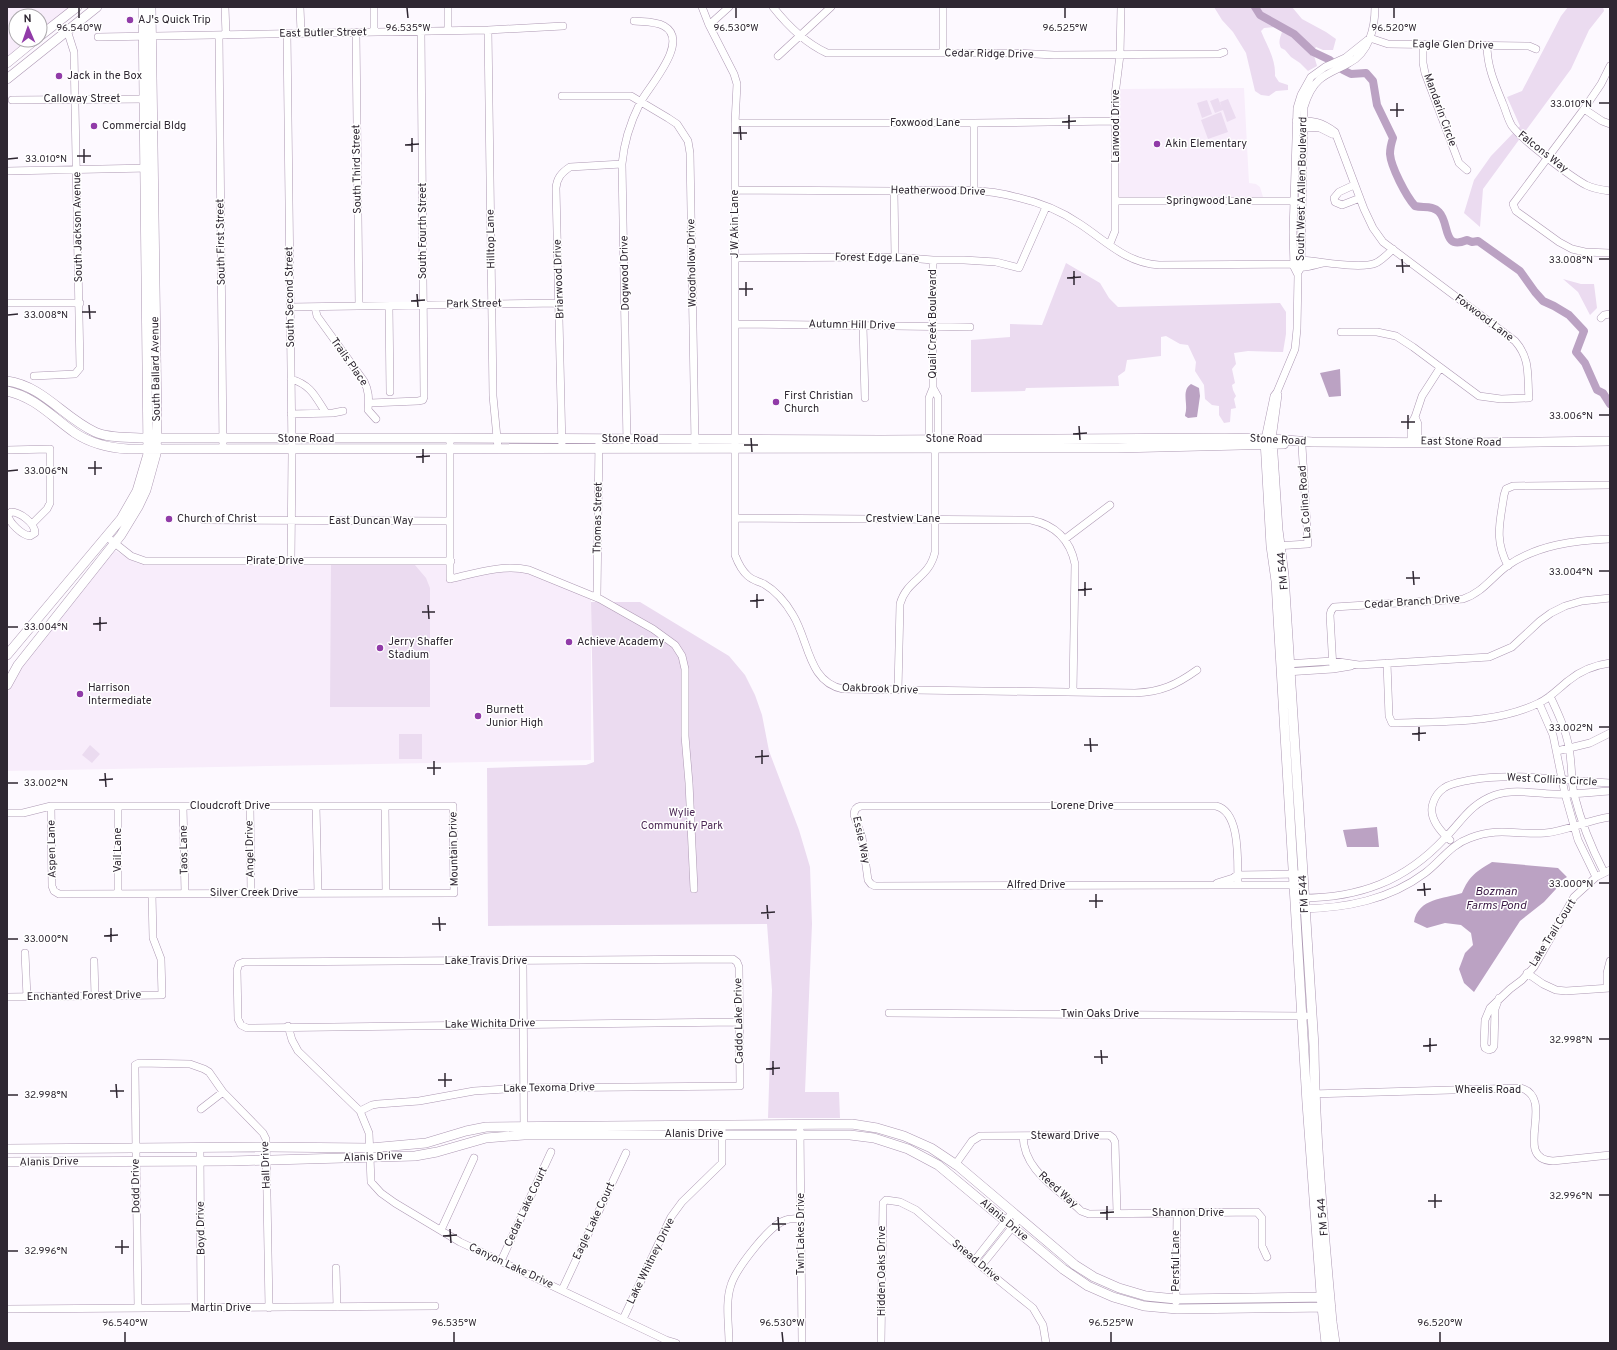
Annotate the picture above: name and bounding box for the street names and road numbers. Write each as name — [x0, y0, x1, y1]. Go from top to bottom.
street label: East Butler Street — [279, 25, 367, 41]
street label: Eagle Glen Drive — [1412, 37, 1494, 53]
street label: Cedar Ridge Drive — [944, 46, 1034, 62]
street label: Mandarin Circle — [1420, 71, 1460, 149]
street label: Lanwood Drive — [1109, 89, 1123, 163]
street label: Calloway Street — [44, 92, 120, 106]
street label: Foxwood Lane — [890, 116, 960, 130]
street label: South West A Allen Boulevard — [1294, 117, 1310, 261]
street label: South Third Street — [349, 124, 365, 214]
street label: Falcons Way — [1515, 128, 1571, 176]
street label: South Jackson Avenue — [70, 171, 86, 282]
street label: South Fourth Street — [416, 183, 430, 279]
street label: Heatherwood Drive — [890, 183, 986, 199]
street label: J W Akin Lane — [728, 190, 742, 258]
street label: Springwood Lane — [1166, 194, 1252, 208]
street label: South First Street — [213, 199, 229, 285]
street label: Hilltop Lane — [483, 209, 499, 269]
street label: Woodhollow Drive — [684, 218, 700, 307]
street label: Dogwood Drive — [617, 235, 633, 311]
street label: Briarwood Drive — [551, 239, 567, 319]
street label: South Second Street — [282, 246, 298, 348]
street label: Forest Edge Lane — [835, 250, 919, 266]
street label: Quail Creek Boulevard — [926, 269, 940, 379]
street label: Foxwood Lane — [1452, 291, 1516, 345]
street label: Park Street — [446, 297, 502, 311]
street label: South Ballard Avenue — [148, 316, 164, 422]
street label: Autumn Hill Drive — [808, 317, 896, 333]
street label: Trails Place — [327, 335, 371, 389]
street label: Stone Road — [278, 432, 334, 446]
street label: Stone Road — [602, 432, 658, 446]
street label: Stone Road — [926, 432, 982, 446]
street label: Stone Road — [1249, 432, 1307, 448]
street label: East Stone Road — [1420, 434, 1502, 450]
street label: La Colina Road — [1295, 465, 1315, 539]
street label: Thomas Street — [590, 482, 606, 554]
street label: Crestview Lane — [866, 512, 941, 526]
street label: East Duncan Way — [329, 514, 414, 528]
street label: FM 544 — [1274, 551, 1292, 591]
street label: Pirate Drive — [246, 554, 304, 568]
street label: Cedar Branch Drive — [1364, 592, 1461, 612]
street label: Oakbrook Drive — [842, 681, 919, 697]
street label: West Collins Circle — [1506, 771, 1598, 789]
street label: Cloudcroft Drive — [190, 799, 270, 813]
street label: Lorene Drive — [1050, 799, 1114, 813]
street label: Mountain Drive — [446, 811, 462, 887]
street label: Essie Way — [849, 815, 873, 865]
street label: Aspen Lane — [44, 820, 60, 878]
street label: Angel Drive — [242, 820, 258, 878]
street label: Taos Lane — [177, 825, 191, 875]
street label: Vail Lane — [111, 828, 125, 872]
street label: FM 544 — [1296, 874, 1312, 914]
street label: Alfred Drive — [1007, 878, 1066, 892]
street label: Silver Creek Drive — [210, 886, 298, 900]
street label: Lake Trail Court — [1527, 897, 1579, 969]
street label: Lake Travis Drive — [444, 954, 528, 968]
street label: Caddo Lake Drive — [731, 978, 747, 1064]
street label: Enchanted Forest Drive — [27, 988, 141, 1004]
street label: Twin Oaks Drive — [1061, 1007, 1139, 1021]
street label: Lake Wichita Drive — [445, 1016, 536, 1032]
street label: Lake Texoma Drive — [503, 1080, 595, 1096]
street label: Wheelis Road — [1455, 1083, 1521, 1097]
street label: Alanis Drive — [664, 1127, 724, 1141]
street label: Steward Drive — [1031, 1129, 1100, 1143]
street label: Hall Drive — [258, 1141, 274, 1189]
street label: Alanis Drive — [343, 1149, 403, 1165]
street label: Alanis Drive — [19, 1154, 79, 1170]
street label: Dodd Drive — [129, 1158, 143, 1213]
street label: Cedar Lake Court — [501, 1165, 551, 1249]
street label: Reed Way — [1035, 1169, 1081, 1212]
street label: Eagle Lake Court — [570, 1180, 618, 1262]
street label: Twin Lakes Drive — [794, 1193, 808, 1275]
street label: Alanis Drive — [977, 1196, 1031, 1244]
street label: FM 544 — [1314, 1197, 1332, 1237]
street label: Boyd Drive — [194, 1201, 208, 1255]
street label: Shannon Drive — [1152, 1206, 1224, 1220]
street label: Lake Whitney Drive — [624, 1216, 678, 1306]
street label: Hidden Oaks Drive — [875, 1226, 889, 1316]
street label: Persful Lane — [1169, 1230, 1183, 1292]
street label: Snead Drive — [949, 1236, 1003, 1286]
street label: Canyon Lake Drive — [466, 1240, 556, 1292]
street label: Martin Drive — [191, 1301, 251, 1315]

